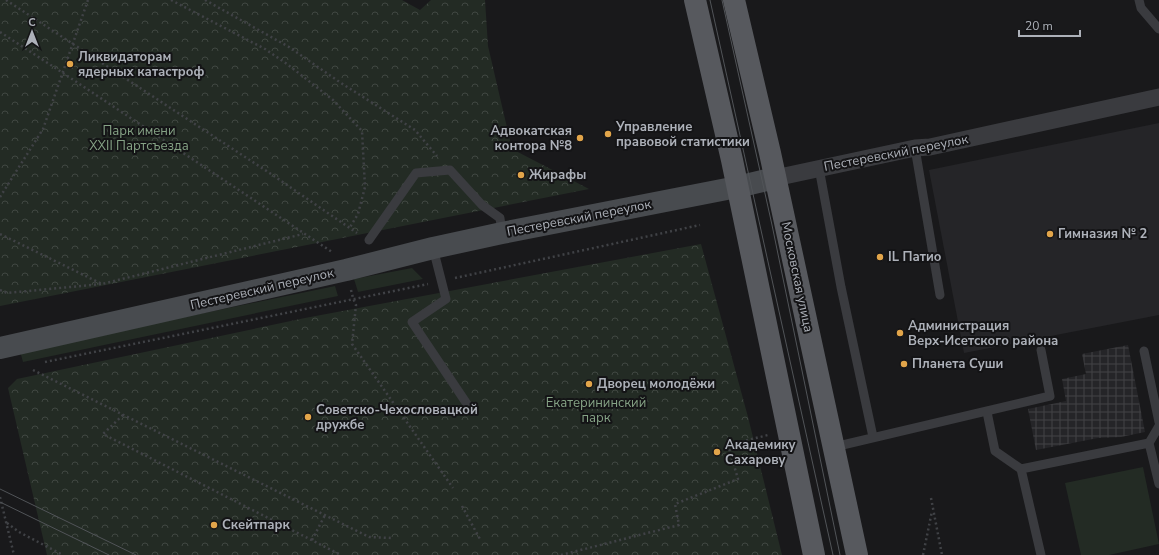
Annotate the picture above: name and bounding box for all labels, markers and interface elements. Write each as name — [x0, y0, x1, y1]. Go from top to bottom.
north arrow — [12, 12, 52, 52]
scale bar — [1019, 12, 1080, 38]
text: С — [28, 15, 36, 30]
text: 20 m — [1025, 18, 1053, 34]
place label: Ликвидаторам ядерных катастроф — [78, 48, 204, 81]
marker: Ликвидаторам ядерных катастроф — [65, 59, 75, 69]
place label: Управление правовой статистики — [615, 118, 750, 151]
park label: Парк имени XXII Партсъезда — [89, 122, 189, 155]
place label: Адвокатская контора №8 — [490, 122, 572, 155]
marker: Управление правовой статистики — [603, 129, 613, 139]
street label: Пестеревский переулок — [822, 130, 970, 176]
marker: Адвокатская контора №8 — [575, 133, 585, 143]
place label: Жирафы — [529, 166, 586, 184]
marker: Жирафы — [516, 170, 526, 180]
street label: Пестеревский переулок — [505, 195, 653, 241]
street label: Московская улица — [776, 220, 818, 334]
place label: Гимназия № 2 — [1058, 225, 1147, 243]
marker: Гимназия № 2 — [1045, 229, 1055, 239]
place label: IL Патио — [888, 248, 942, 266]
marker: IL Патио — [875, 252, 885, 262]
street label: Пестеревский переулок — [189, 264, 336, 314]
place label: Администрация Верх-Исетского района — [908, 317, 1058, 350]
marker: Администрация Верх-Исетского района — [895, 328, 905, 338]
place label: Планета Суши — [912, 355, 1003, 373]
marker: Планета Суши — [899, 359, 909, 369]
place label: Дворец молодёжи — [597, 375, 715, 393]
marker: Дворец молодёжи — [584, 379, 594, 389]
park label: Екатерининский парк — [546, 394, 646, 427]
place label: Советско-Чехословацкой дружбе — [316, 401, 478, 434]
marker: Советско-Чехословацкой дружбе — [303, 412, 313, 422]
place label: Академику Сахарову — [725, 436, 796, 469]
marker: Академику Сахарову — [712, 447, 722, 457]
place label: Скейтпарк — [222, 516, 290, 534]
marker: Скейтпарк — [209, 520, 219, 530]

